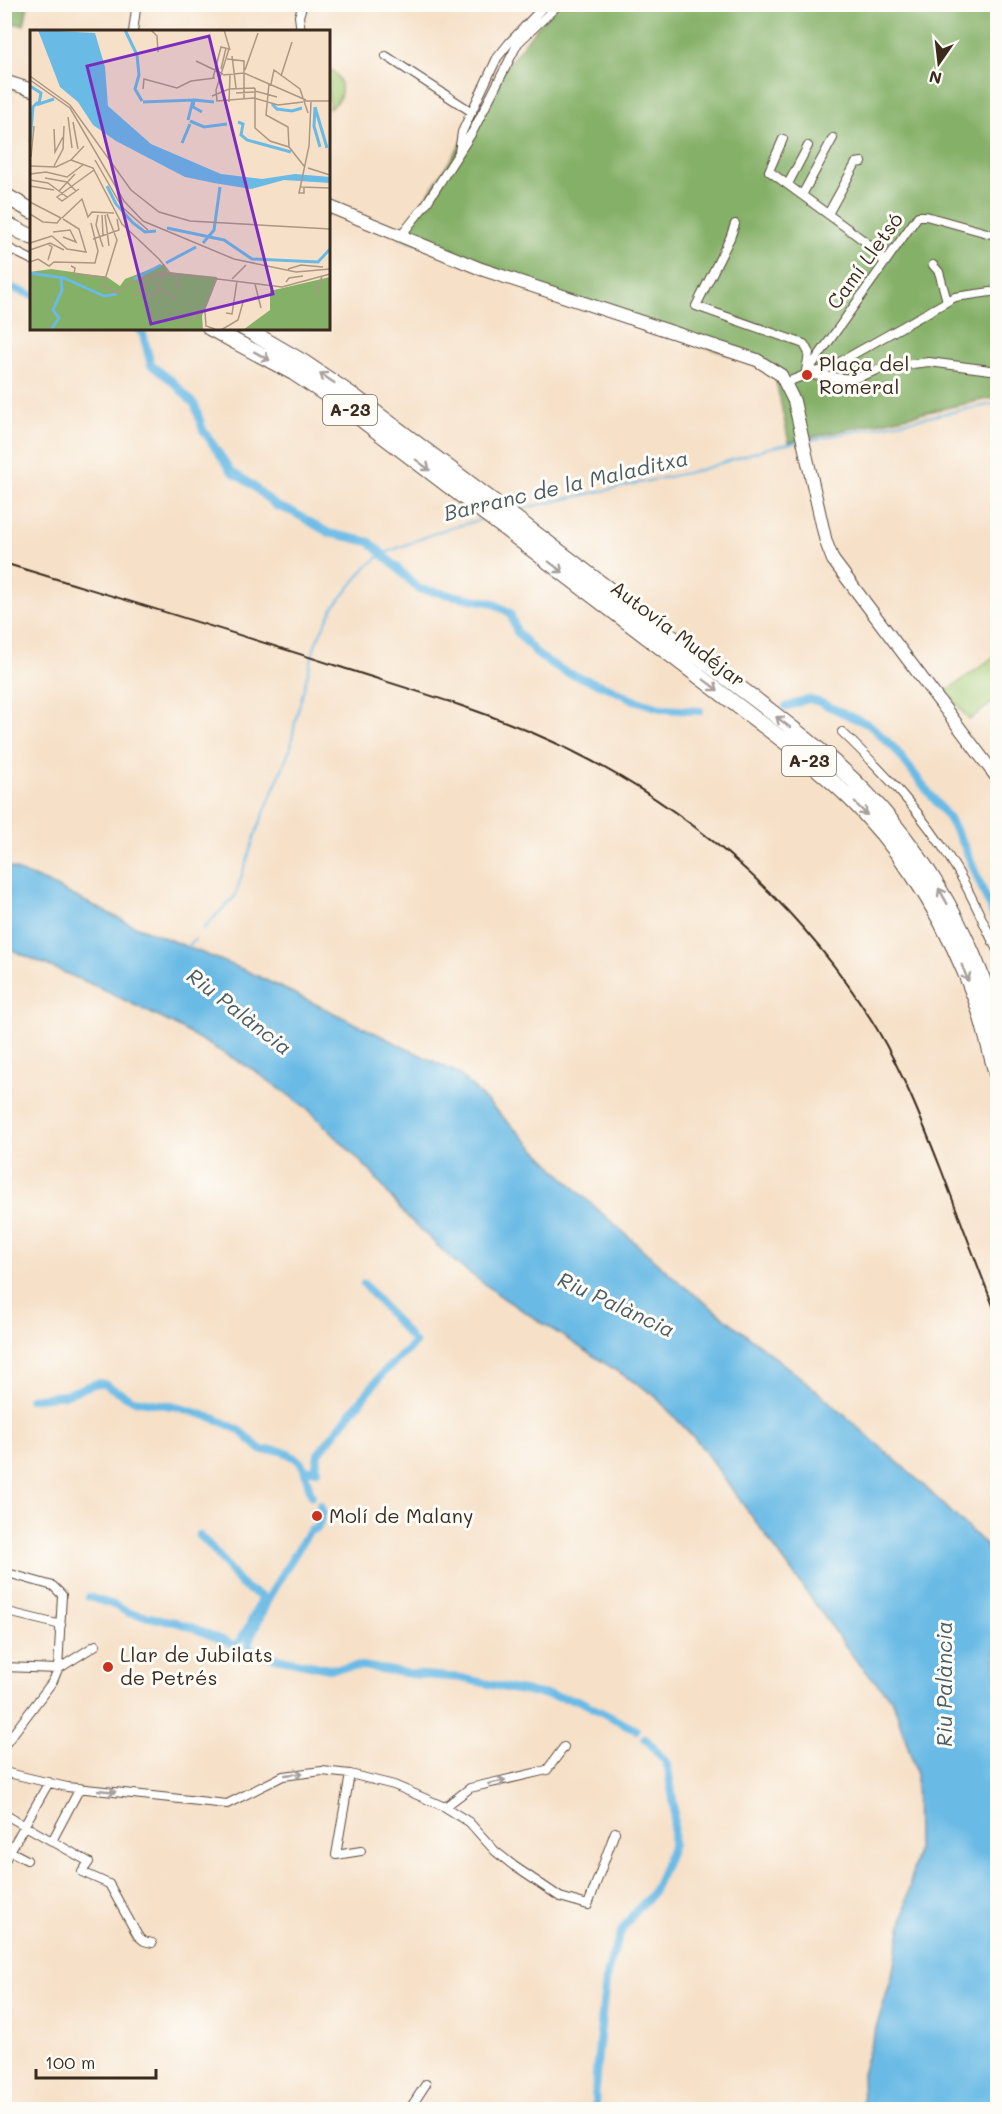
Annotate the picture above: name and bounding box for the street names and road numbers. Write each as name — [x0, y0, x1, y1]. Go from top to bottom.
street label: Camí Lletsó — [820, 207, 908, 314]
road number: A-23 — [323, 395, 377, 425]
street label: Autovía Mudéjar — [606, 574, 751, 692]
road number: A-23 — [782, 746, 836, 776]

